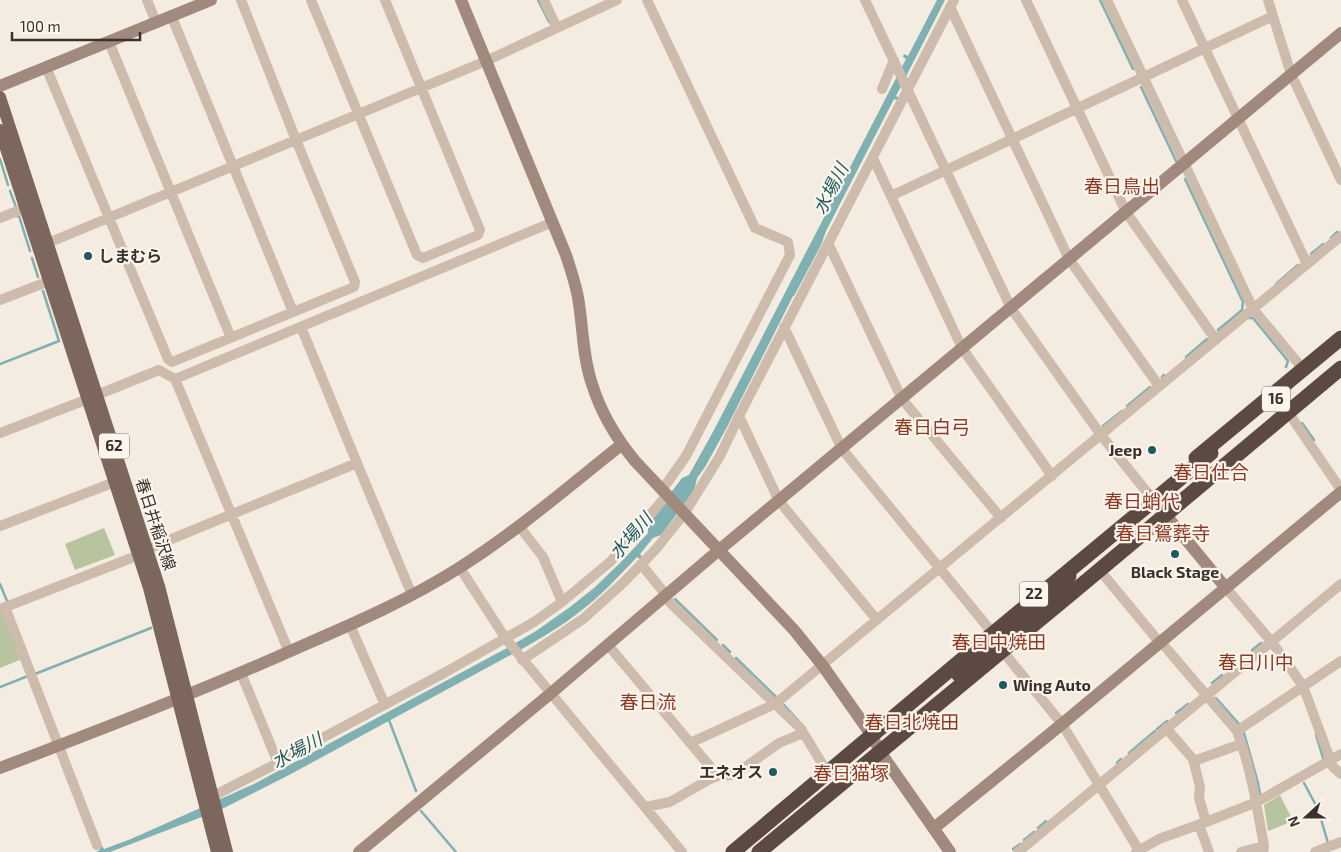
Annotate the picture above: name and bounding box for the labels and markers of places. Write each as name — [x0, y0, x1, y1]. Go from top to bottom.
place label: しまむら — [98, 246, 162, 265]
marker: しまむら — [82, 250, 94, 262]
place label: Jeep — [1108, 440, 1142, 459]
marker: Jeep — [1146, 444, 1158, 456]
marker: Black Stage — [1169, 548, 1181, 560]
place label: Black Stage — [1131, 562, 1219, 581]
place label: Wing Auto — [1013, 675, 1091, 694]
marker: Wing Auto — [997, 679, 1009, 691]
place label: エネオス — [699, 762, 763, 781]
marker: エネオス — [767, 766, 779, 778]

